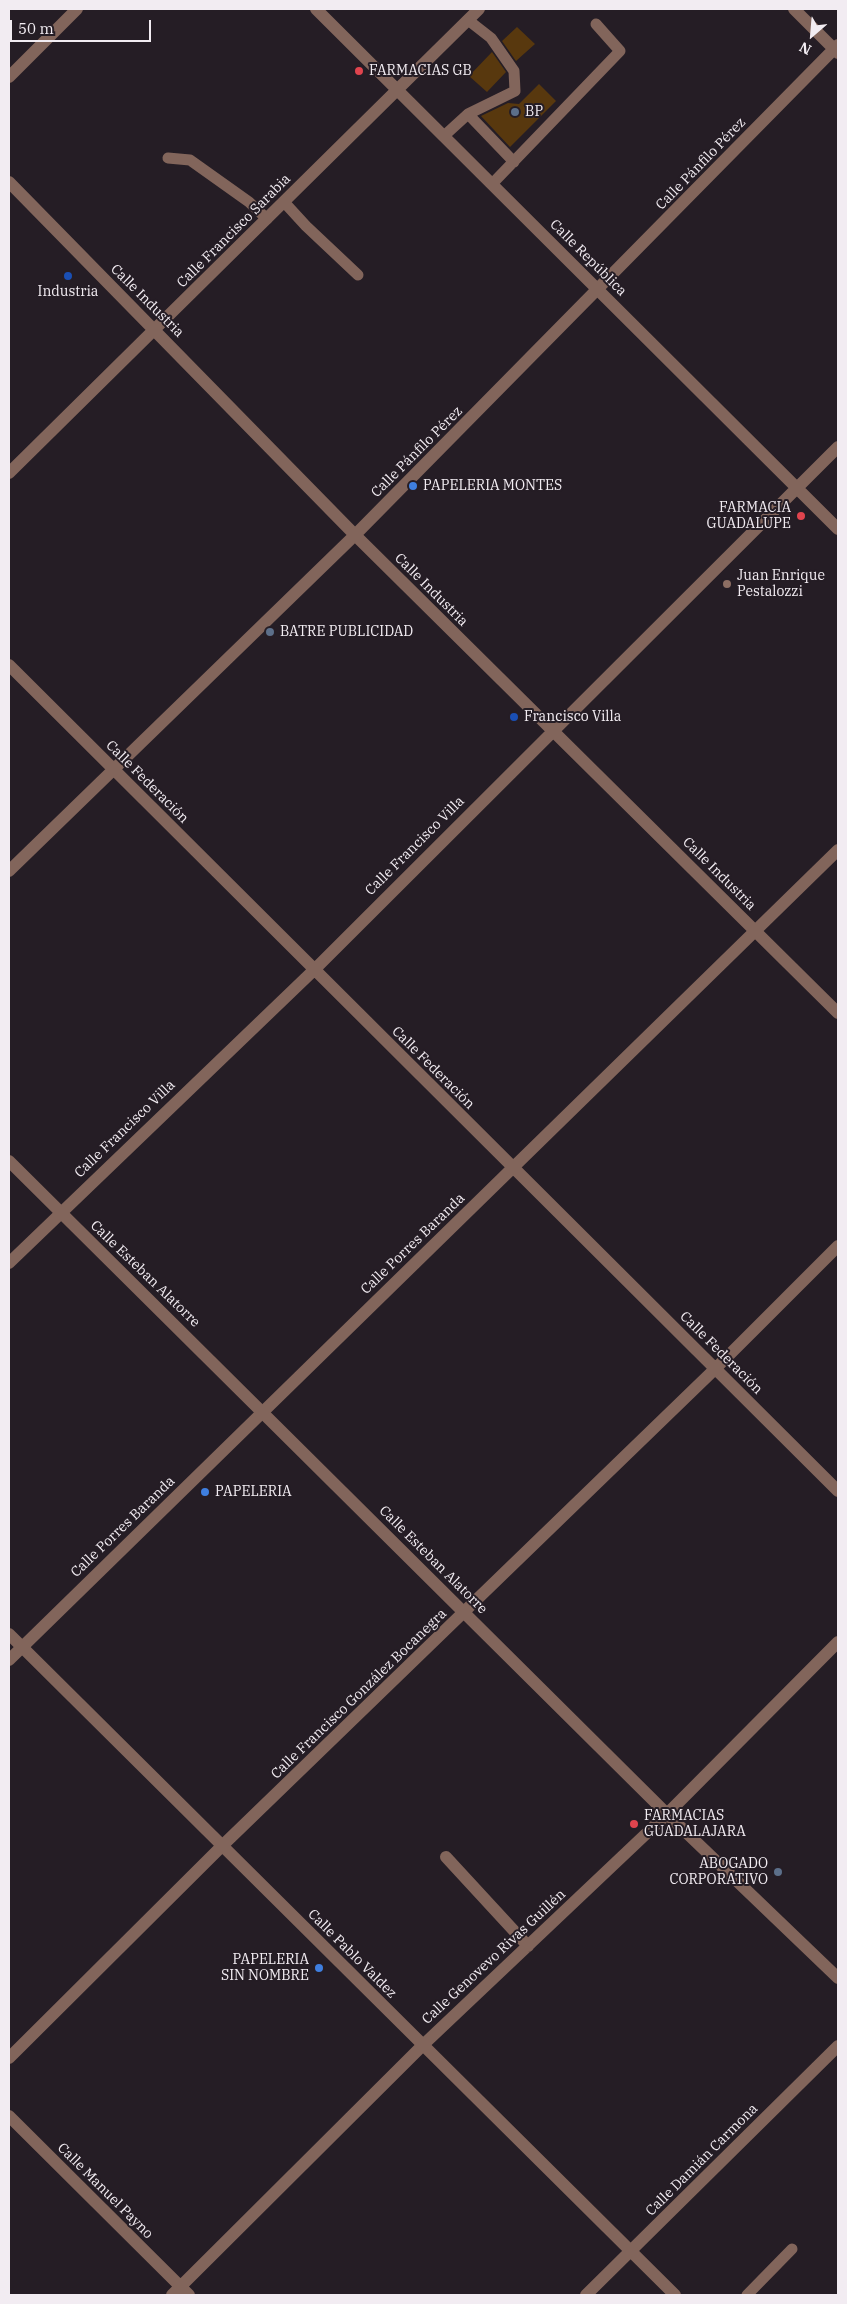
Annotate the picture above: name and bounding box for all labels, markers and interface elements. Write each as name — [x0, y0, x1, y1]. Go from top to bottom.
scale bar — [12, 10, 154, 42]
north arrow — [787, 10, 837, 60]
text: 50 m — [18, 19, 54, 38]
text: N — [796, 38, 814, 59]
place label: FARMACIAS GB — [369, 63, 472, 79]
marker: FARMACIAS GB — [353, 65, 365, 77]
place label: BP — [525, 104, 543, 120]
marker: BP — [509, 106, 521, 118]
street label: Calle Pánfilo Pérez — [653, 114, 749, 214]
street label: Calle Francisco Sarabia — [174, 171, 294, 291]
street label: Calle República — [546, 216, 630, 300]
street label: Calle Industria — [107, 261, 187, 341]
marker: Industria — [62, 270, 74, 282]
place label: Industria — [38, 284, 98, 300]
street label: Calle Pánfilo Pérez — [368, 403, 466, 501]
place label: PAPELERIA MONTES — [423, 478, 562, 494]
marker: PAPELERIA MONTES — [407, 480, 419, 492]
place label: FARMACIA GUADALUPE — [706, 500, 791, 532]
marker: FARMACIA GUADALUPE — [795, 510, 807, 522]
street label: Calle Industria — [391, 550, 471, 630]
place label: Juan Enrique Pestalozzi — [737, 568, 825, 600]
marker: Juan Enrique Pestalozzi — [721, 578, 733, 590]
place label: BATRE PUBLICIDAD — [280, 624, 413, 640]
marker: BATRE PUBLICIDAD — [264, 626, 276, 638]
place label: Francisco Villa — [524, 709, 621, 725]
marker: Francisco Villa — [508, 711, 520, 723]
street label: Calle Federación — [102, 737, 192, 827]
street label: Calle Francisco Villa — [362, 793, 468, 899]
street label: Calle Industria — [679, 834, 759, 914]
street label: Calle Federación — [388, 1023, 478, 1113]
street label: Calle Francisco Villa — [71, 1077, 179, 1181]
street label: Calle Porres Baranda — [358, 1190, 468, 1298]
street label: Calle Esteban Alatorre — [87, 1217, 203, 1331]
street label: Calle Federación — [676, 1308, 766, 1398]
street label: Calle Porres Baranda — [68, 1473, 178, 1581]
place label: PAPELERIA — [215, 1484, 292, 1500]
marker: PAPELERIA — [199, 1486, 211, 1498]
street label: Calle Esteban Alatorre — [375, 1502, 491, 1618]
street label: Calle Francisco González Bocanegra — [268, 1605, 450, 1783]
place label: FARMACIAS GUADALAJARA — [644, 1808, 746, 1840]
marker: FARMACIAS GUADALAJARA — [628, 1818, 640, 1830]
place label: ABOGADO CORPORATIVO — [670, 1856, 768, 1888]
marker: ABOGADO CORPORATIVO — [772, 1866, 784, 1878]
street label: Calle Genovevo Rivas Guillén — [419, 1886, 569, 2028]
street label: Calle Pablo Valdez — [304, 1906, 400, 2002]
place label: PAPELERIA SIN NOMBRE — [221, 1952, 309, 1984]
marker: PAPELERIA SIN NOMBRE — [313, 1962, 325, 1974]
street label: Calle Damián Carmona — [643, 2101, 761, 2219]
street label: Calle Manuel Payno — [54, 2140, 156, 2242]

